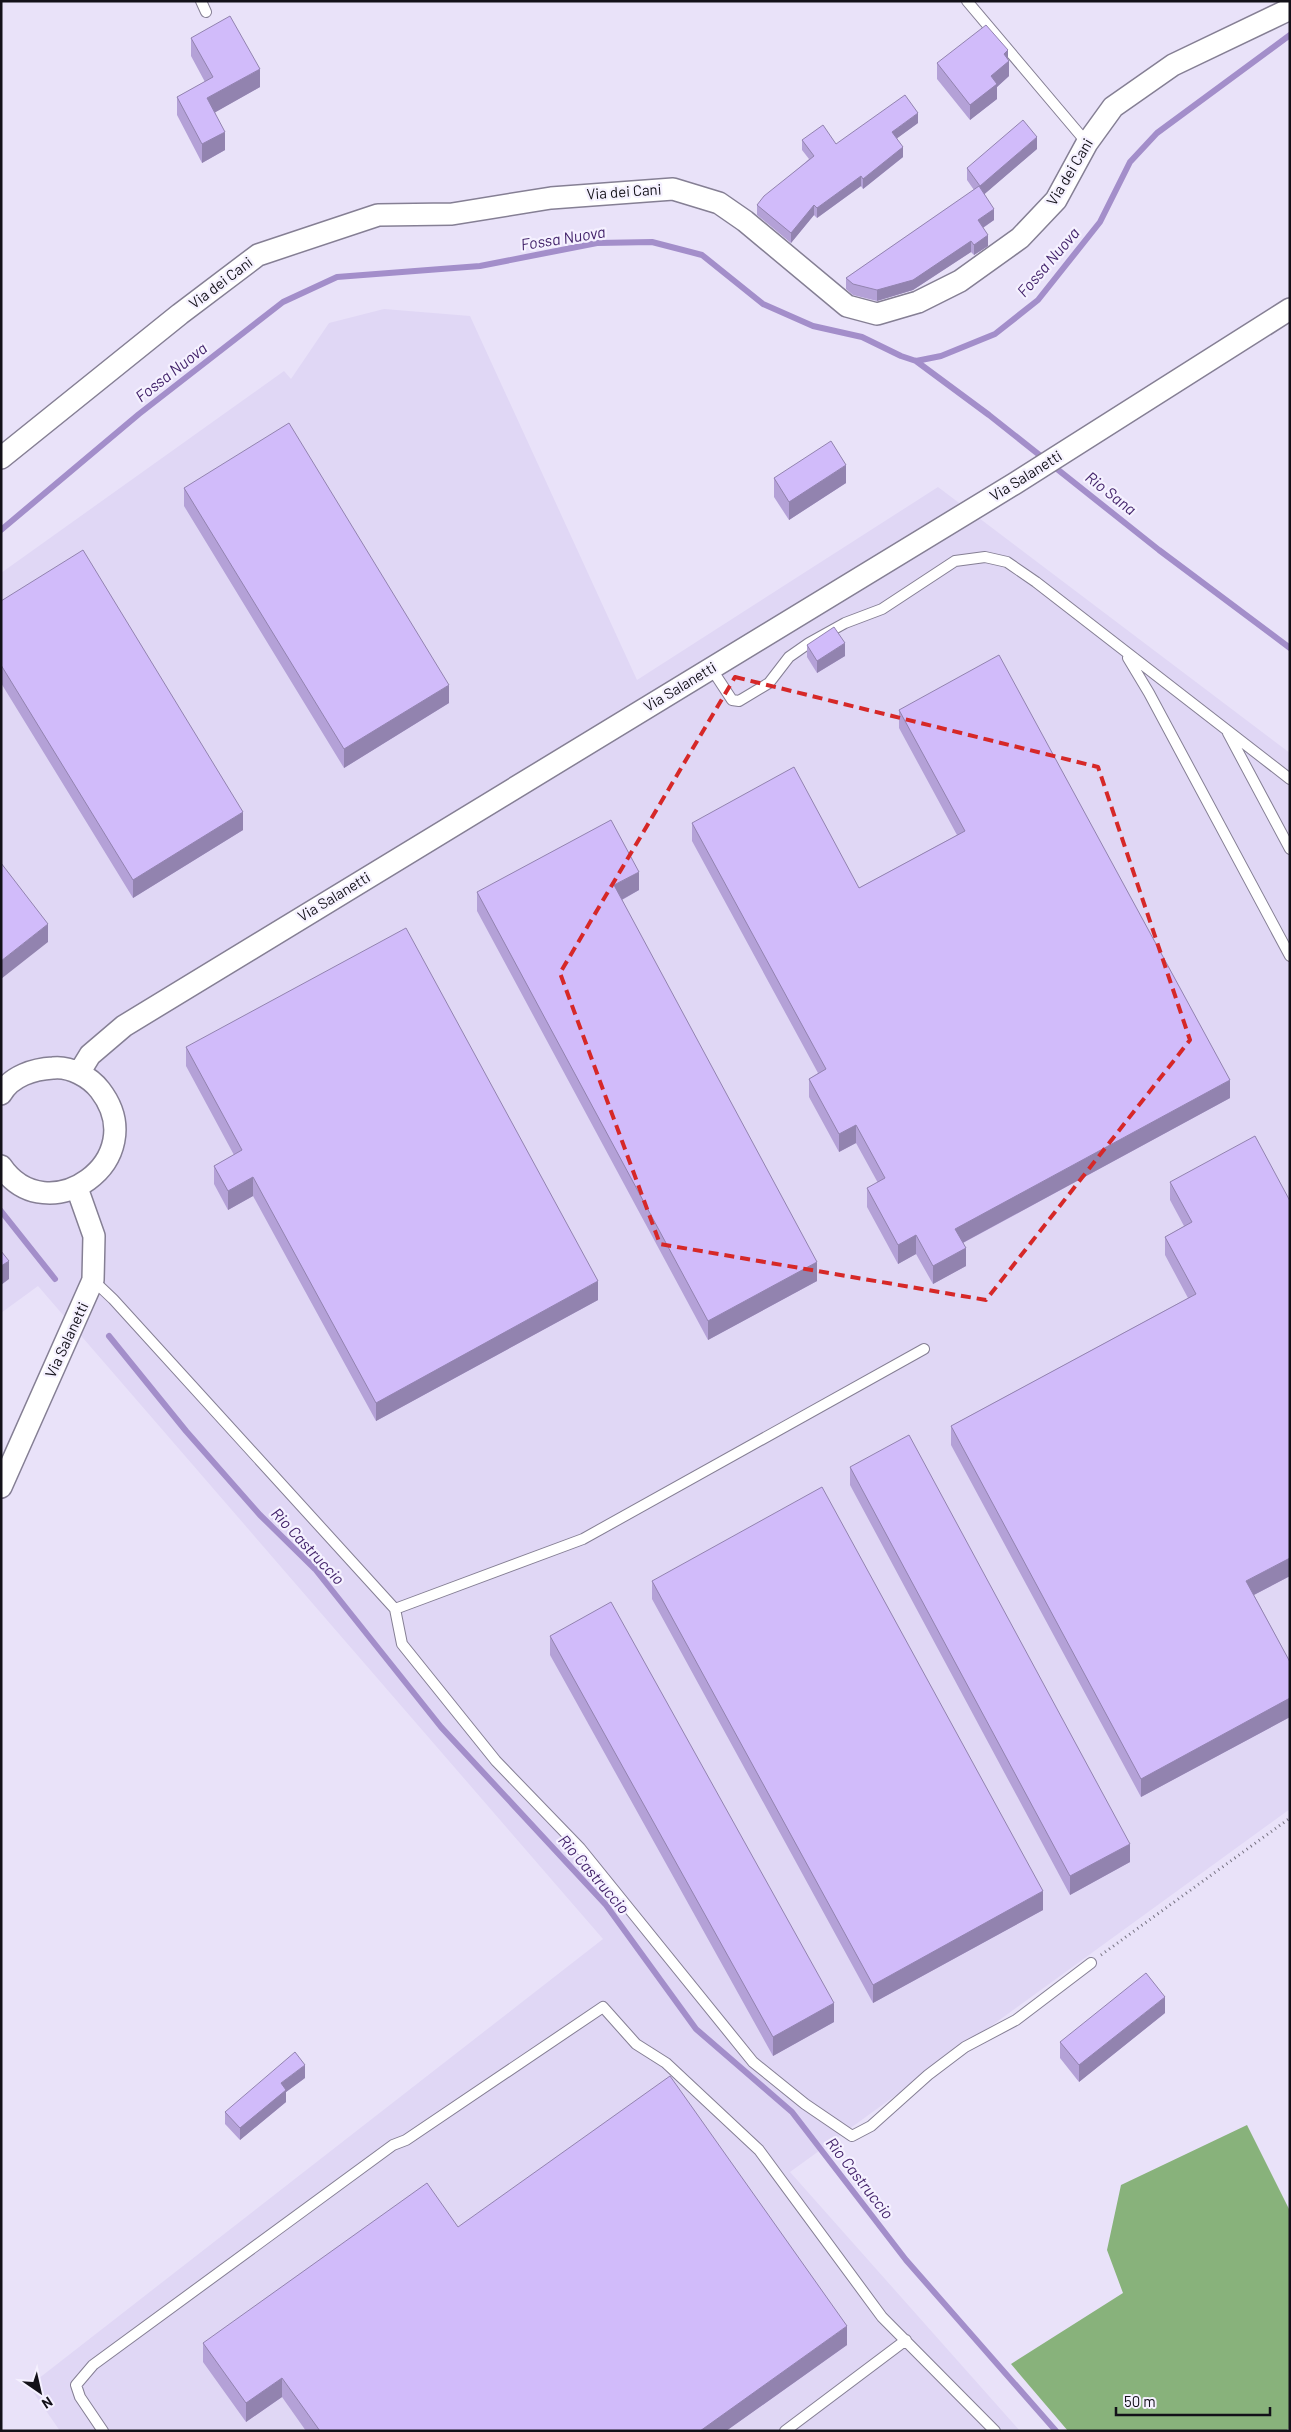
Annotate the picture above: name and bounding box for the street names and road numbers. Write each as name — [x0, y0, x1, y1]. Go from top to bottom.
street label: Via dei Cani — [1042, 135, 1096, 208]
street label: Via dei Cani — [586, 179, 662, 203]
street label: Via dei Cani — [185, 252, 256, 312]
street label: Via Salanetti — [986, 446, 1065, 504]
street label: Via Salanetti — [640, 657, 719, 715]
street label: Via Salanetti — [294, 867, 373, 925]
street label: Via Salanetti — [41, 1299, 91, 1380]

